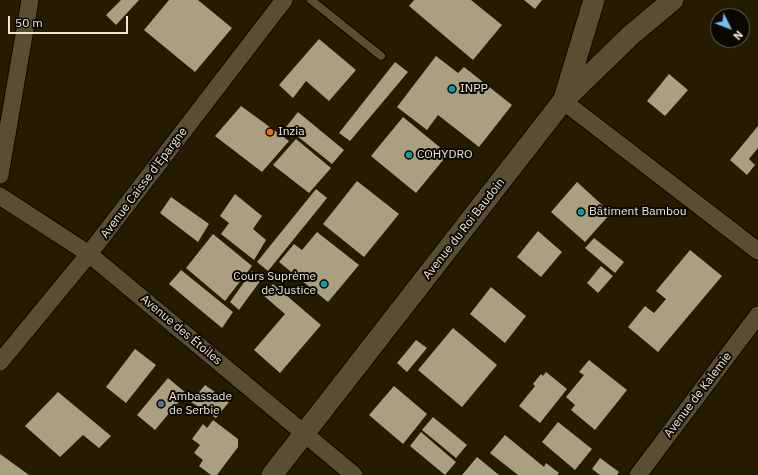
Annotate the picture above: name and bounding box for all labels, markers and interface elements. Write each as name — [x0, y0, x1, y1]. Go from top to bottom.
scale bar — [10, 8, 130, 34]
north arrow — [710, 8, 750, 48]
text: 50 m — [15, 15, 43, 30]
text: N — [730, 28, 746, 43]
place label: INPP — [460, 82, 488, 96]
marker: INPP — [447, 84, 457, 94]
street label: Avenue Caisse d'Epargne — [98, 125, 190, 241]
place label: Inzia — [278, 125, 305, 139]
marker: Inzia — [265, 127, 275, 137]
place label: COHYDRO — [417, 148, 472, 162]
marker: COHYDRO — [404, 150, 414, 160]
street label: Avenue du Roi Baudoin — [420, 176, 508, 282]
place label: Bâtiment Bambou — [589, 205, 687, 219]
marker: Bâtiment Bambou — [576, 207, 586, 217]
place label: Cours Suprème de Justice — [233, 270, 316, 298]
marker: Cours Suprème de Justice — [319, 279, 329, 289]
street label: Avenue des Étoiles — [137, 292, 225, 368]
street label: Avenue de Kalemie — [661, 350, 735, 440]
place label: Ambassade de Serbie — [169, 390, 232, 418]
marker: Ambassade de Serbie — [156, 399, 166, 409]

